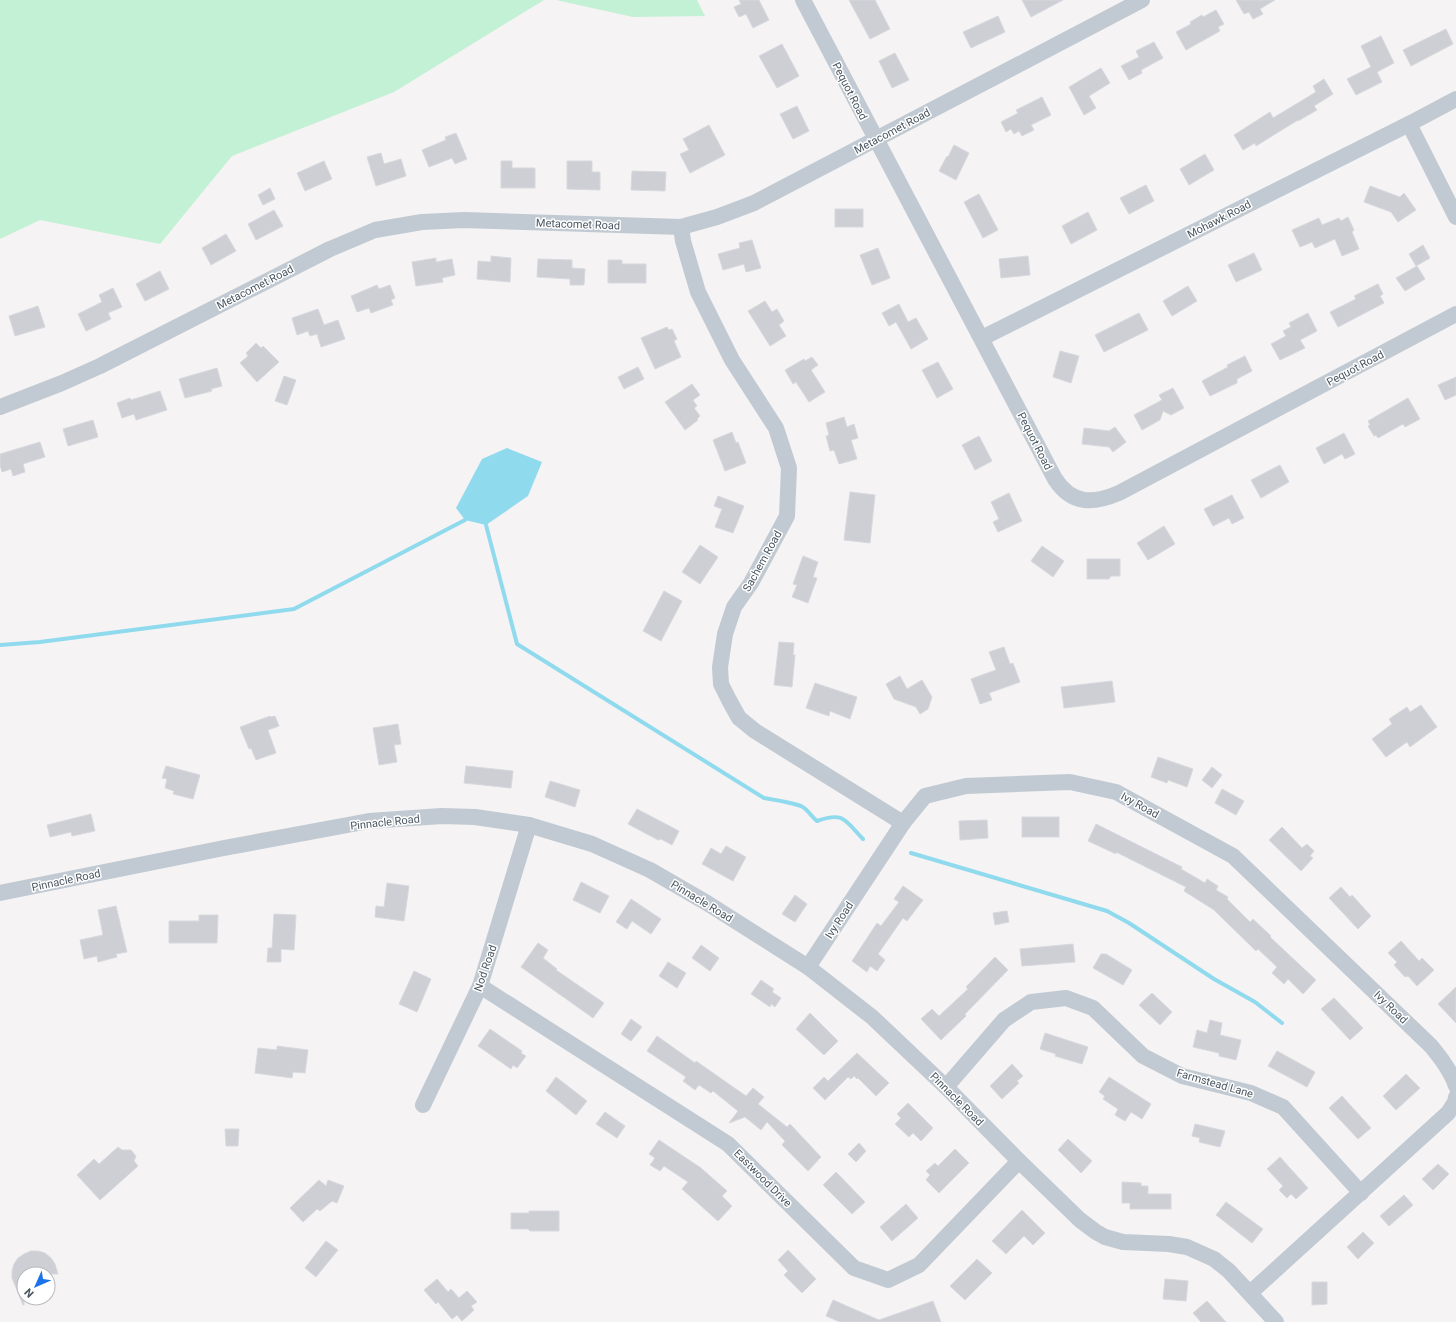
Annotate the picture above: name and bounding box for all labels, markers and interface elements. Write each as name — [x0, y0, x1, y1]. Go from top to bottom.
street label: Pequot Road — [829, 60, 870, 122]
street label: Metacomet Road — [852, 106, 932, 157]
street label: Mohawk Road — [1185, 198, 1253, 241]
street label: Metacomet Road — [536, 217, 620, 232]
street label: Metacomet Road — [215, 263, 296, 312]
street label: Pequot Road — [1324, 348, 1386, 389]
street label: Pequot Road — [1014, 410, 1055, 472]
street label: Sachem Road — [740, 528, 785, 594]
street label: Ivy Road — [1118, 790, 1161, 821]
street label: Pinnacle Road — [350, 812, 421, 833]
street label: Pinnacle Road — [31, 867, 102, 894]
street label: Pinnacle Road — [668, 878, 735, 925]
street label: Ivy Road — [823, 899, 856, 941]
street label: Nod Road — [471, 943, 499, 993]
street label: Ivy Road — [1371, 988, 1410, 1026]
street label: Farmstead Lane — [1175, 1066, 1255, 1101]
street label: Pinnacle Road — [927, 1070, 986, 1129]
street label: Eastwood Drive — [731, 1147, 794, 1210]
north arrow — [16, 1266, 56, 1306]
text: N — [22, 1285, 37, 1300]

